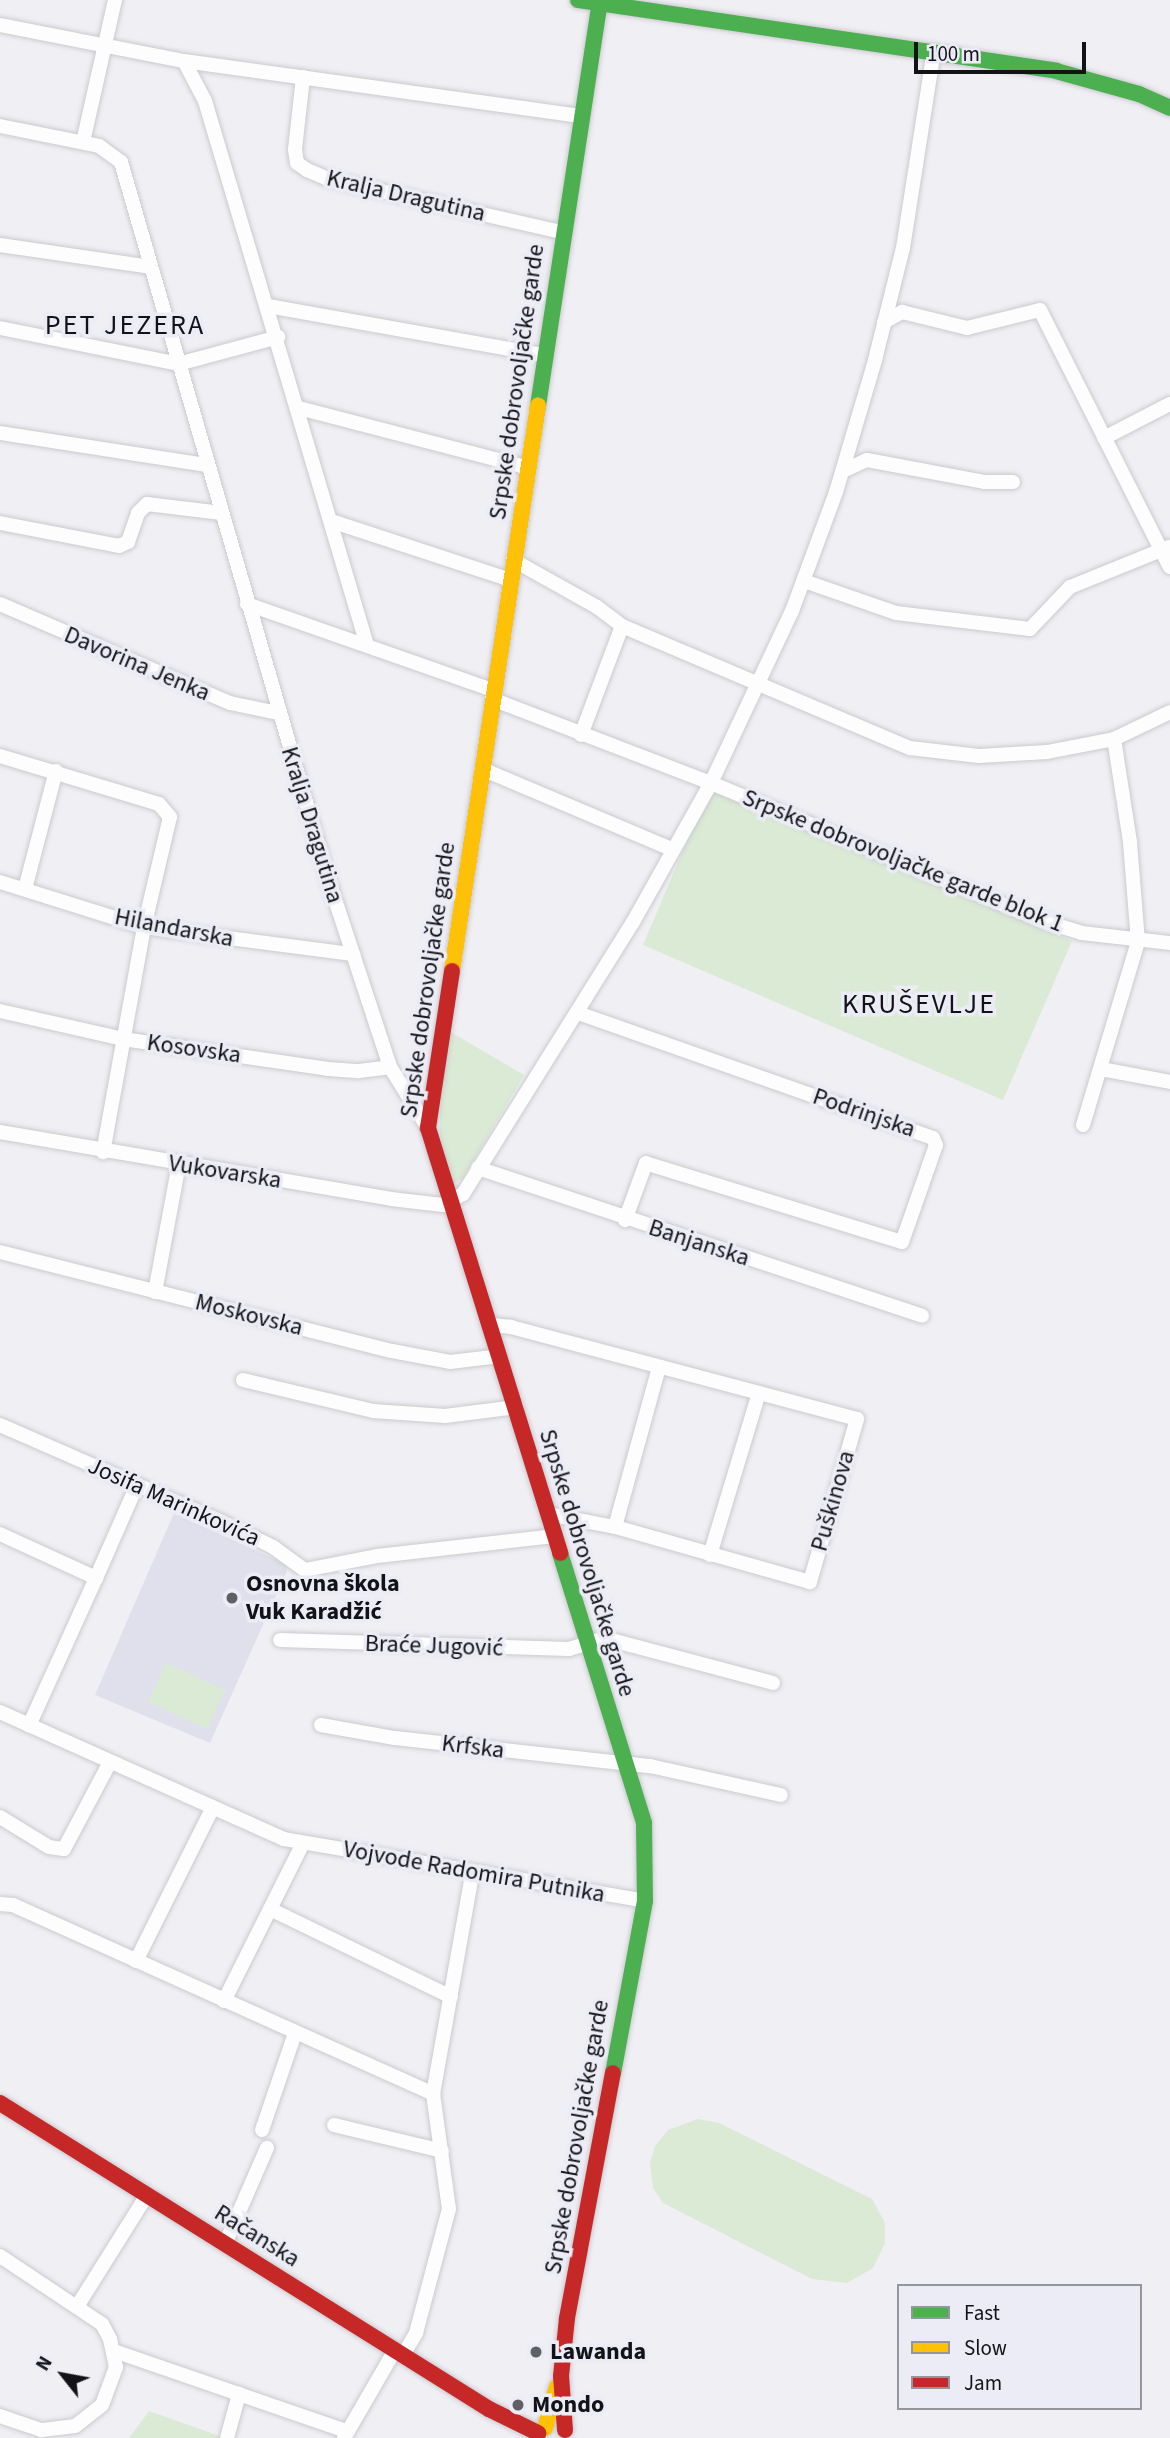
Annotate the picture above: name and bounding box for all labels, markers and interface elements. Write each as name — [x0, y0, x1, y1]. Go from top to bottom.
scale bar — [918, 28, 1090, 72]
text: 100 m — [927, 39, 980, 69]
street label: Kralja Dragutina — [324, 164, 488, 228]
street label: Srpske dobrovoljačke garde — [483, 242, 551, 522]
district label: PET JEZERA — [46, 308, 204, 342]
street label: Davorina Jenka — [60, 620, 214, 708]
street label: Kralja Dragutina — [275, 743, 349, 907]
street label: Srpske dobrovoljačke garde blok 1 — [738, 783, 1068, 939]
street label: Srpske dobrovoljačke garde — [394, 840, 462, 1120]
street label: Hilandarska — [112, 902, 236, 954]
district label: KRUŠEVLJE — [843, 987, 995, 1021]
street label: Kosovska — [145, 1028, 243, 1070]
street label: Podrinjska — [809, 1082, 919, 1144]
street label: Vukovarska — [166, 1149, 284, 1195]
street label: Banjanska — [645, 1213, 753, 1273]
street label: Moskovska — [192, 1288, 306, 1342]
street label: Srpske dobrovoljačke garde — [533, 1426, 641, 1700]
street label: Puškinova — [805, 1447, 861, 1555]
street label: Josifa Marinkovića — [84, 1451, 264, 1553]
place label: Osnovna škola Vuk Karadžić — [246, 1570, 400, 1626]
marker: Osnovna škola Vuk Karadžić — [224, 1590, 240, 1606]
street label: Braće Jugović — [364, 1629, 504, 1663]
street label: Krfska — [440, 1729, 506, 1765]
street label: Vojvode Radomira Putnika — [341, 1835, 607, 1909]
street label: Srpske dobrovoljačke garde — [539, 1998, 615, 2276]
street label: Račanska — [209, 2199, 305, 2273]
legend — [897, 2284, 1142, 2410]
text: Fast — [964, 2298, 1000, 2328]
text: Slow — [964, 2333, 1007, 2363]
place label: Lawanda — [550, 2338, 646, 2366]
north arrow — [28, 2340, 98, 2410]
marker: Lawanda — [528, 2344, 544, 2360]
text: N — [30, 2352, 59, 2376]
text: Jam — [964, 2368, 1002, 2398]
place label: Mondo — [532, 2391, 604, 2419]
marker: Mondo — [510, 2397, 526, 2413]

